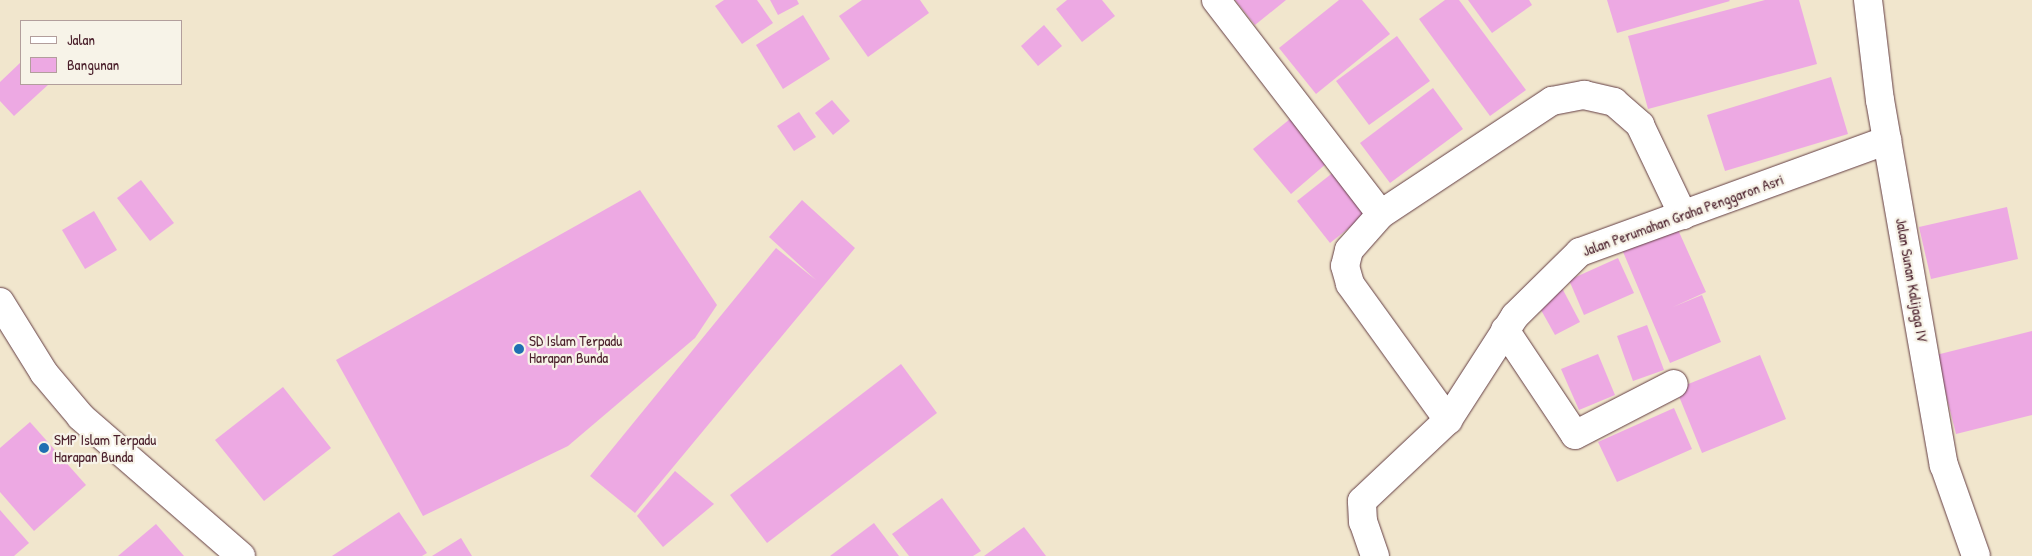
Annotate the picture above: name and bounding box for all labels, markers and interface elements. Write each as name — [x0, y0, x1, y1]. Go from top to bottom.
legend — [20, 20, 182, 85]
text: Jalan — [67, 29, 95, 50]
text: Bangunan — [67, 54, 119, 75]
street label: Jalan Perumahan Graha Penggaron Asri — [1580, 170, 1786, 260]
street label: Jalan Sunan Kalijaga IV — [1892, 217, 1932, 343]
place label: SD Islam Terpadu Harapan Bunda — [529, 331, 622, 366]
marker: SD Islam Terpadu Harapan Bunda — [513, 343, 525, 355]
place label: SMP Islam Terpadu Harapan Bunda — [54, 430, 156, 465]
marker: SMP Islam Terpadu Harapan Bunda — [38, 442, 50, 454]

